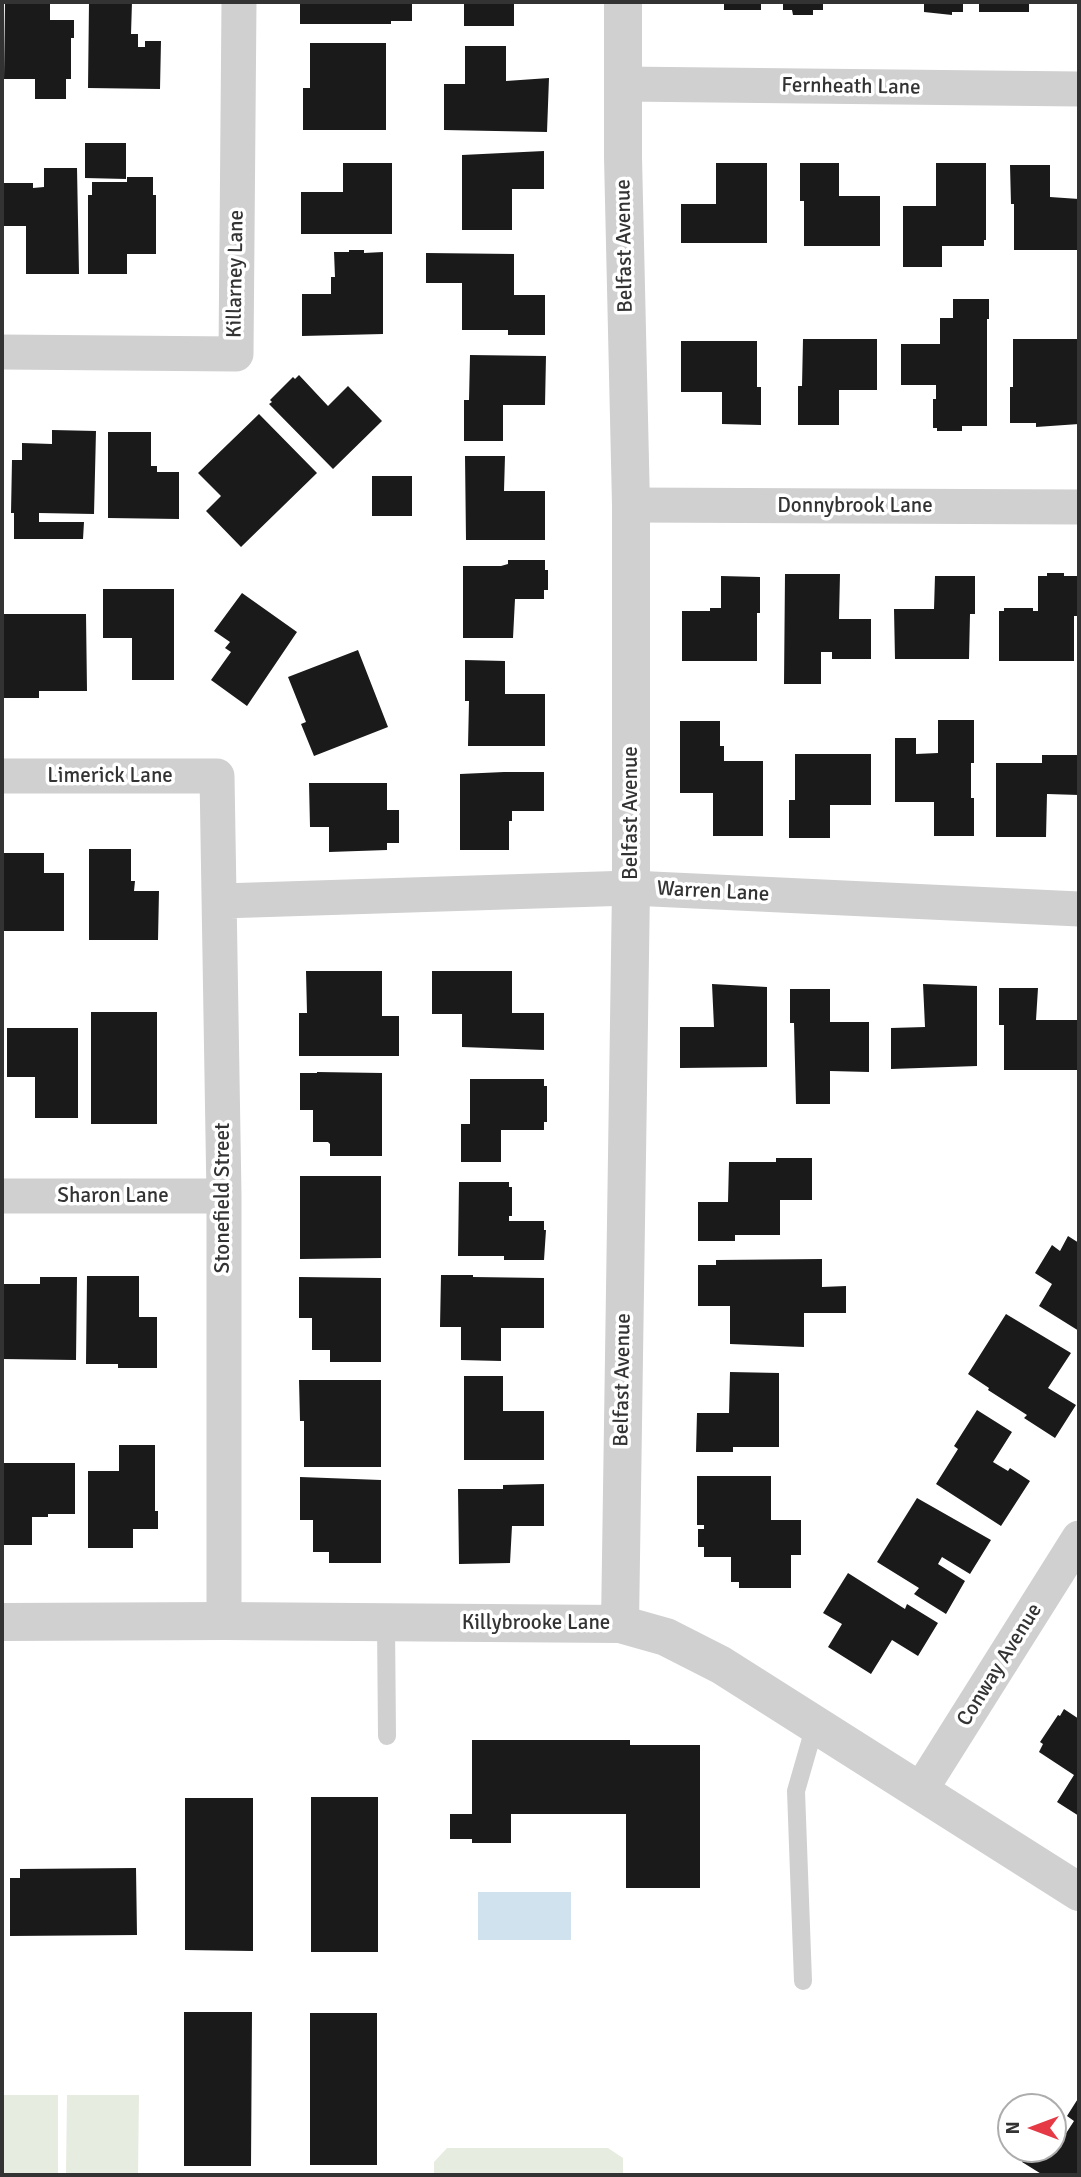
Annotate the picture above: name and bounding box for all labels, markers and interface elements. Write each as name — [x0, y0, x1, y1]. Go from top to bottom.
street label: Fernheath Lane — [781, 73, 921, 101]
street label: Belfast Avenue — [611, 179, 639, 313]
street label: Killarney Lane — [222, 210, 250, 338]
street label: Donnybrook Lane — [777, 493, 933, 519]
street label: Belfast Avenue — [618, 746, 644, 880]
street label: Limerick Lane — [47, 763, 173, 789]
street label: Warren Lane — [656, 876, 770, 908]
street label: Stonefield Street — [210, 1123, 236, 1273]
street label: Sharon Lane — [57, 1183, 169, 1209]
street label: Belfast Avenue — [609, 1313, 637, 1447]
street label: Conway Avenue — [952, 1599, 1048, 1731]
street label: Killybrooke Lane — [462, 1610, 610, 1636]
north arrow — [997, 2093, 1067, 2163]
text: N — [1001, 2121, 1025, 2135]

